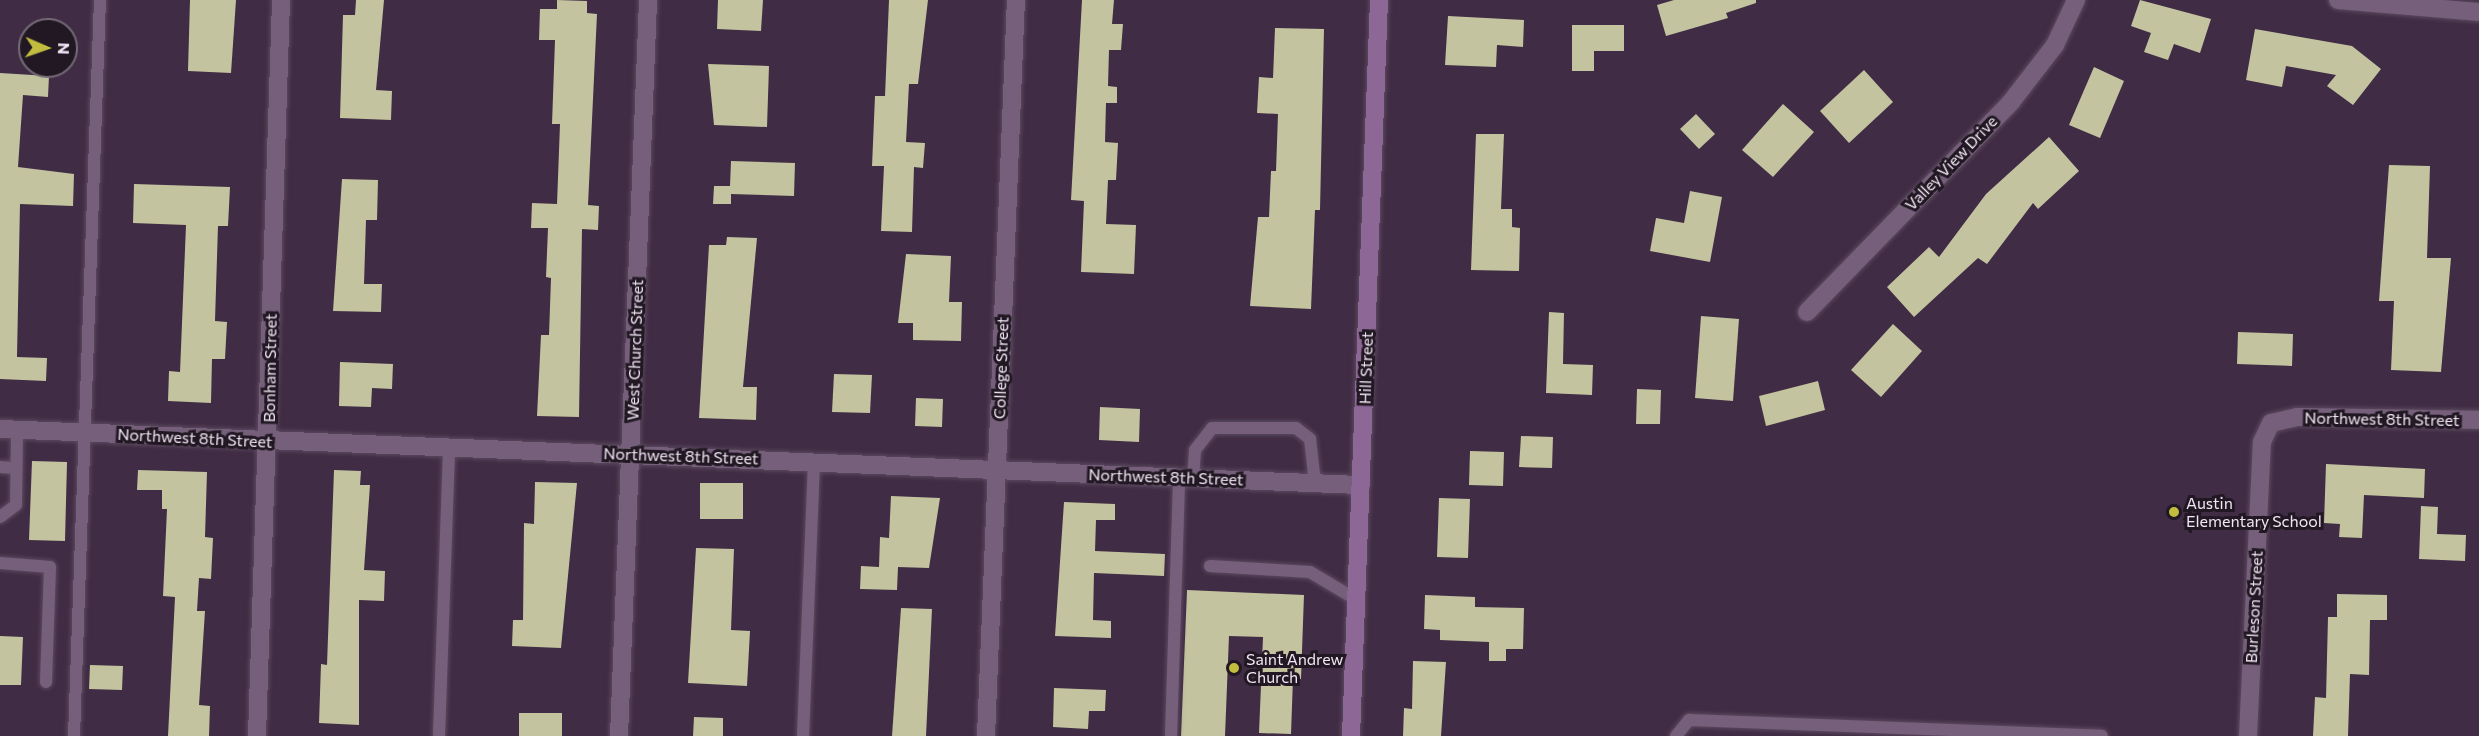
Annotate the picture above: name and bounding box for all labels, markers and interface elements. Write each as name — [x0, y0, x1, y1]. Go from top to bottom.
north arrow — [18, 18, 78, 78]
text: N — [55, 42, 74, 55]
street label: Valley View Drive — [1901, 112, 2001, 214]
street label: West Church Street — [623, 279, 647, 421]
street label: Bonham Street — [259, 313, 281, 423]
street label: College Street — [990, 317, 1012, 419]
street label: Hill Street — [1355, 331, 1377, 405]
street label: Northwest 8th Street — [2304, 408, 2460, 430]
street label: Northwest 8th Street — [117, 424, 273, 452]
street label: Northwest 8th Street — [603, 444, 759, 468]
street label: Northwest 8th Street — [1088, 465, 1244, 489]
place label: Austin Elementary School — [2186, 493, 2322, 531]
marker: Austin Elementary School — [2167, 505, 2181, 519]
street label: Burleson Street — [2241, 550, 2267, 664]
place label: Saint Andrew Church — [1246, 649, 1343, 687]
marker: Saint Andrew Church — [1227, 661, 1241, 675]

